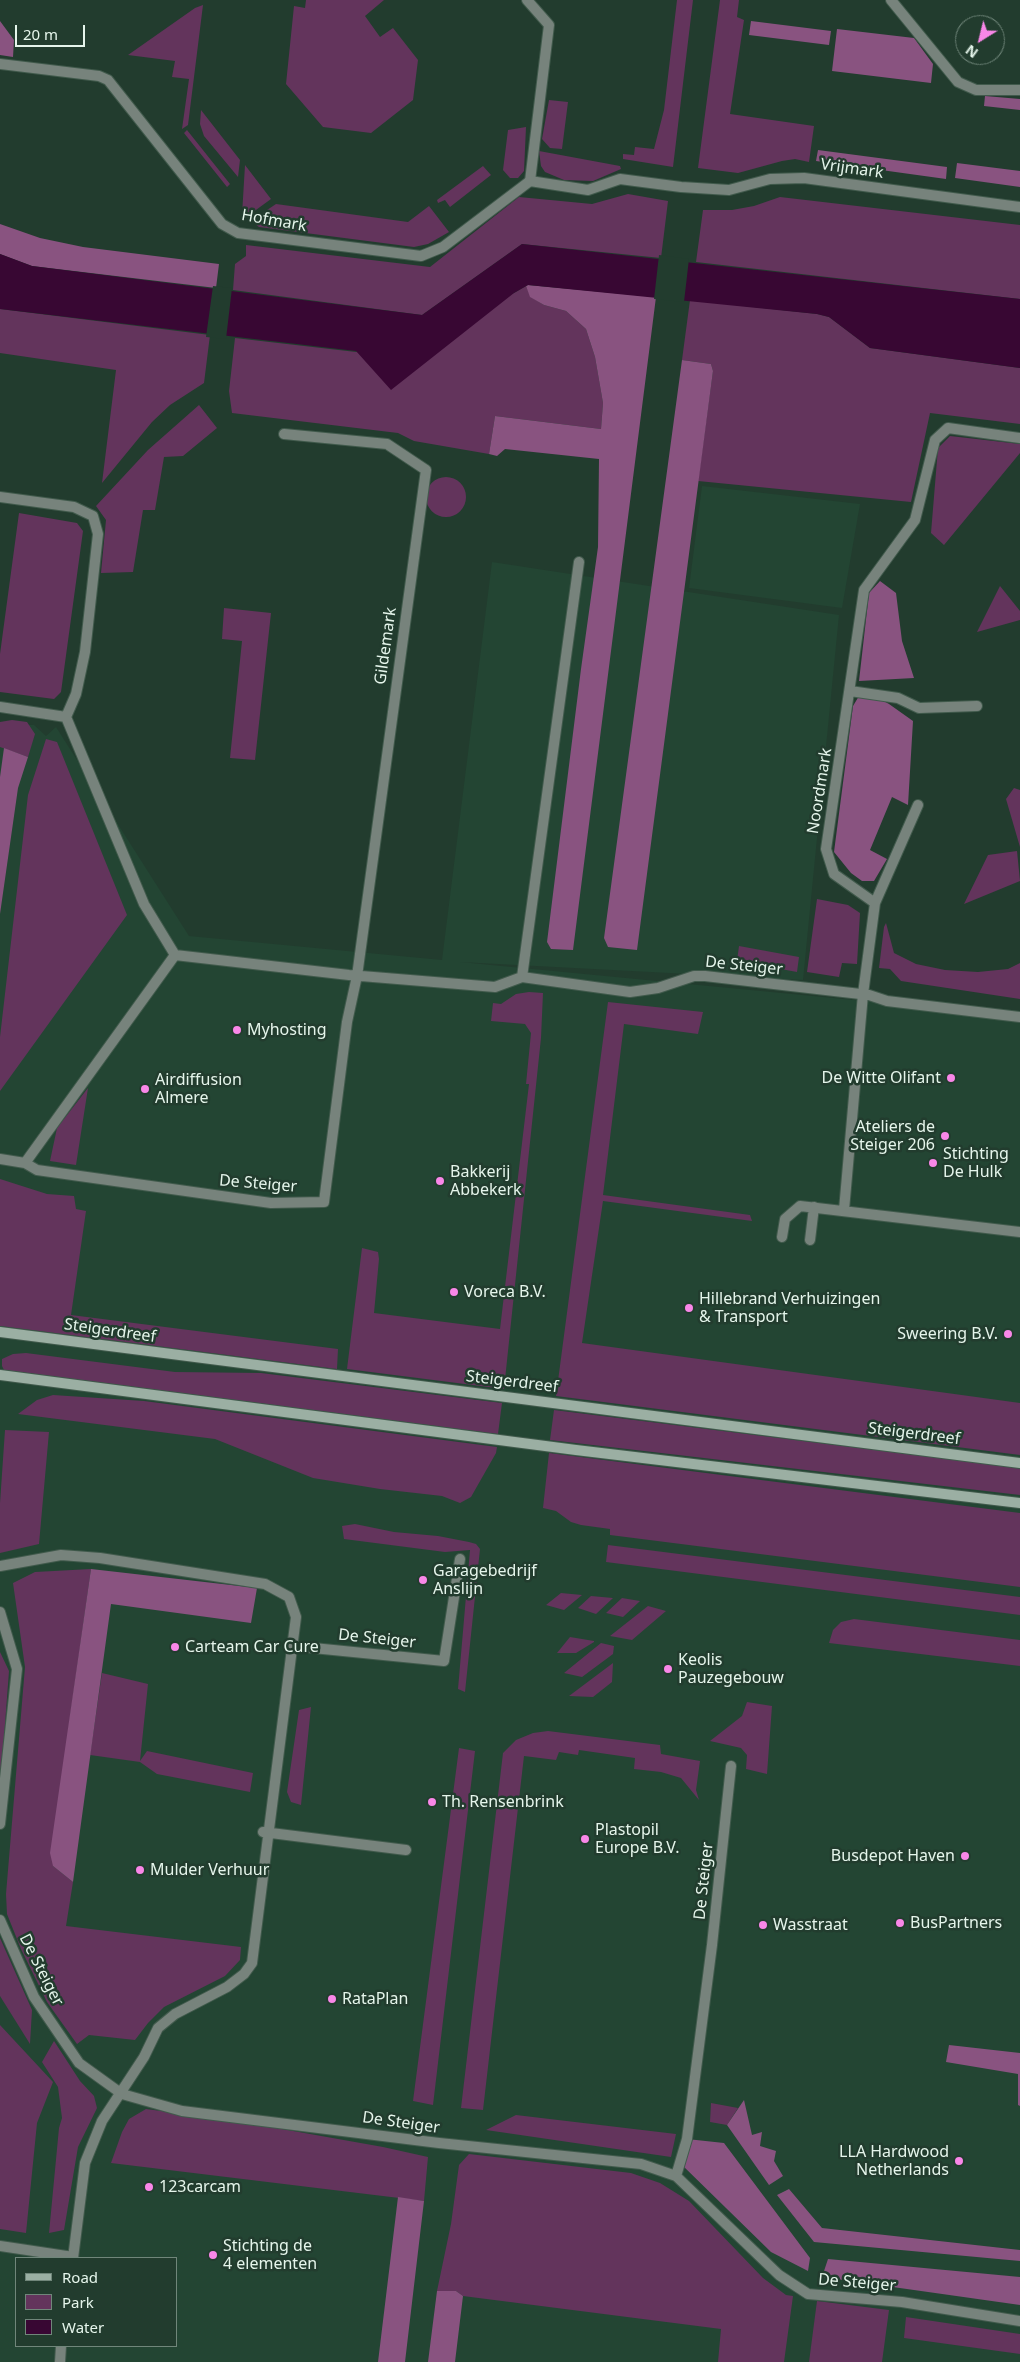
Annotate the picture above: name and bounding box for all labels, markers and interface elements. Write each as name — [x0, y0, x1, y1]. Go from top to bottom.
scale bar — [18, 15, 88, 47]
north arrow — [955, 15, 1005, 65]
text: 20 m — [23, 24, 58, 44]
text: N — [961, 41, 982, 63]
street label: Vrijmark — [819, 155, 885, 183]
street label: Hofmark — [240, 206, 308, 236]
street label: Gildemark — [371, 606, 401, 686]
street label: Noordmark — [804, 747, 836, 835]
street label: De Steiger — [704, 952, 784, 980]
place label: Myhosting — [247, 1020, 327, 1040]
marker: Myhosting — [231, 1024, 243, 1036]
place label: De Witte Olifant — [821, 1068, 941, 1088]
place label: Airdiffusion Almere — [155, 1070, 242, 1108]
marker: De Witte Olifant — [945, 1072, 957, 1084]
marker: Airdiffusion Almere — [139, 1083, 151, 1095]
place label: Ateliers de Steiger 206 — [850, 1117, 935, 1155]
marker: Ateliers de Steiger 206 — [939, 1130, 951, 1142]
place label: Stichting De Hulk — [943, 1144, 1009, 1182]
marker: Stichting De Hulk — [927, 1157, 939, 1169]
place label: Bakkerij Abbekerk — [450, 1162, 522, 1200]
street label: De Steiger — [218, 1171, 298, 1197]
marker: Bakkerij Abbekerk — [434, 1175, 446, 1187]
place label: Voreca B.V. — [464, 1282, 546, 1302]
marker: Voreca B.V. — [448, 1286, 460, 1298]
place label: Hillebrand Verhuizingen & Transport — [699, 1289, 880, 1327]
marker: Hillebrand Verhuizingen & Transport — [683, 1302, 695, 1314]
street label: Steigerdreef — [63, 1315, 157, 1347]
place label: Sweering B.V. — [897, 1324, 998, 1344]
marker: Sweering B.V. — [1002, 1328, 1014, 1340]
street label: Steigerdreef — [465, 1367, 559, 1397]
street label: Steigerdreef — [867, 1419, 961, 1449]
place label: Garagebedrijf Anslijn — [433, 1561, 537, 1599]
marker: Garagebedrijf Anslijn — [417, 1574, 429, 1586]
street label: De Steiger — [337, 1625, 417, 1653]
place label: Carteam Car Cure — [185, 1637, 319, 1657]
marker: Carteam Car Cure — [169, 1641, 181, 1653]
place label: Keolis Pauzegebouw — [678, 1650, 784, 1688]
marker: Keolis Pauzegebouw — [662, 1663, 674, 1675]
place label: Th. Rensenbrink — [442, 1792, 564, 1812]
marker: Th. Rensenbrink — [426, 1796, 438, 1808]
place label: Plastopil Europe B.V. — [595, 1820, 679, 1858]
marker: Plastopil Europe B.V. — [579, 1833, 591, 1845]
street label: De Steiger — [690, 1841, 718, 1921]
place label: Busdepot Haven — [831, 1846, 955, 1866]
marker: Busdepot Haven — [959, 1850, 971, 1862]
place label: Mulder Verhuur — [150, 1860, 269, 1880]
marker: Mulder Verhuur — [134, 1864, 146, 1876]
place label: BusPartners — [910, 1913, 1002, 1933]
place label: Wasstraat — [773, 1915, 848, 1935]
marker: BusPartners — [894, 1917, 906, 1929]
marker: Wasstraat — [757, 1919, 769, 1931]
street label: De Steiger — [15, 1931, 67, 2009]
place label: RataPlan — [342, 1989, 408, 2009]
marker: RataPlan — [326, 1993, 338, 2005]
street label: De Steiger — [361, 2108, 441, 2138]
place label: LLA Hardwood Netherlands — [839, 2142, 949, 2180]
marker: LLA Hardwood Netherlands — [953, 2155, 965, 2167]
place label: 123carcam — [159, 2177, 241, 2197]
marker: 123carcam — [143, 2181, 155, 2193]
place label: Stichting de 4 elementen — [223, 2236, 317, 2274]
marker: Stichting de 4 elementen — [207, 2249, 219, 2261]
legend — [15, 2257, 178, 2347]
text: Road — [62, 2267, 98, 2287]
street label: De Steiger — [817, 2270, 897, 2296]
text: Park — [62, 2292, 94, 2312]
text: Water — [62, 2317, 104, 2337]

